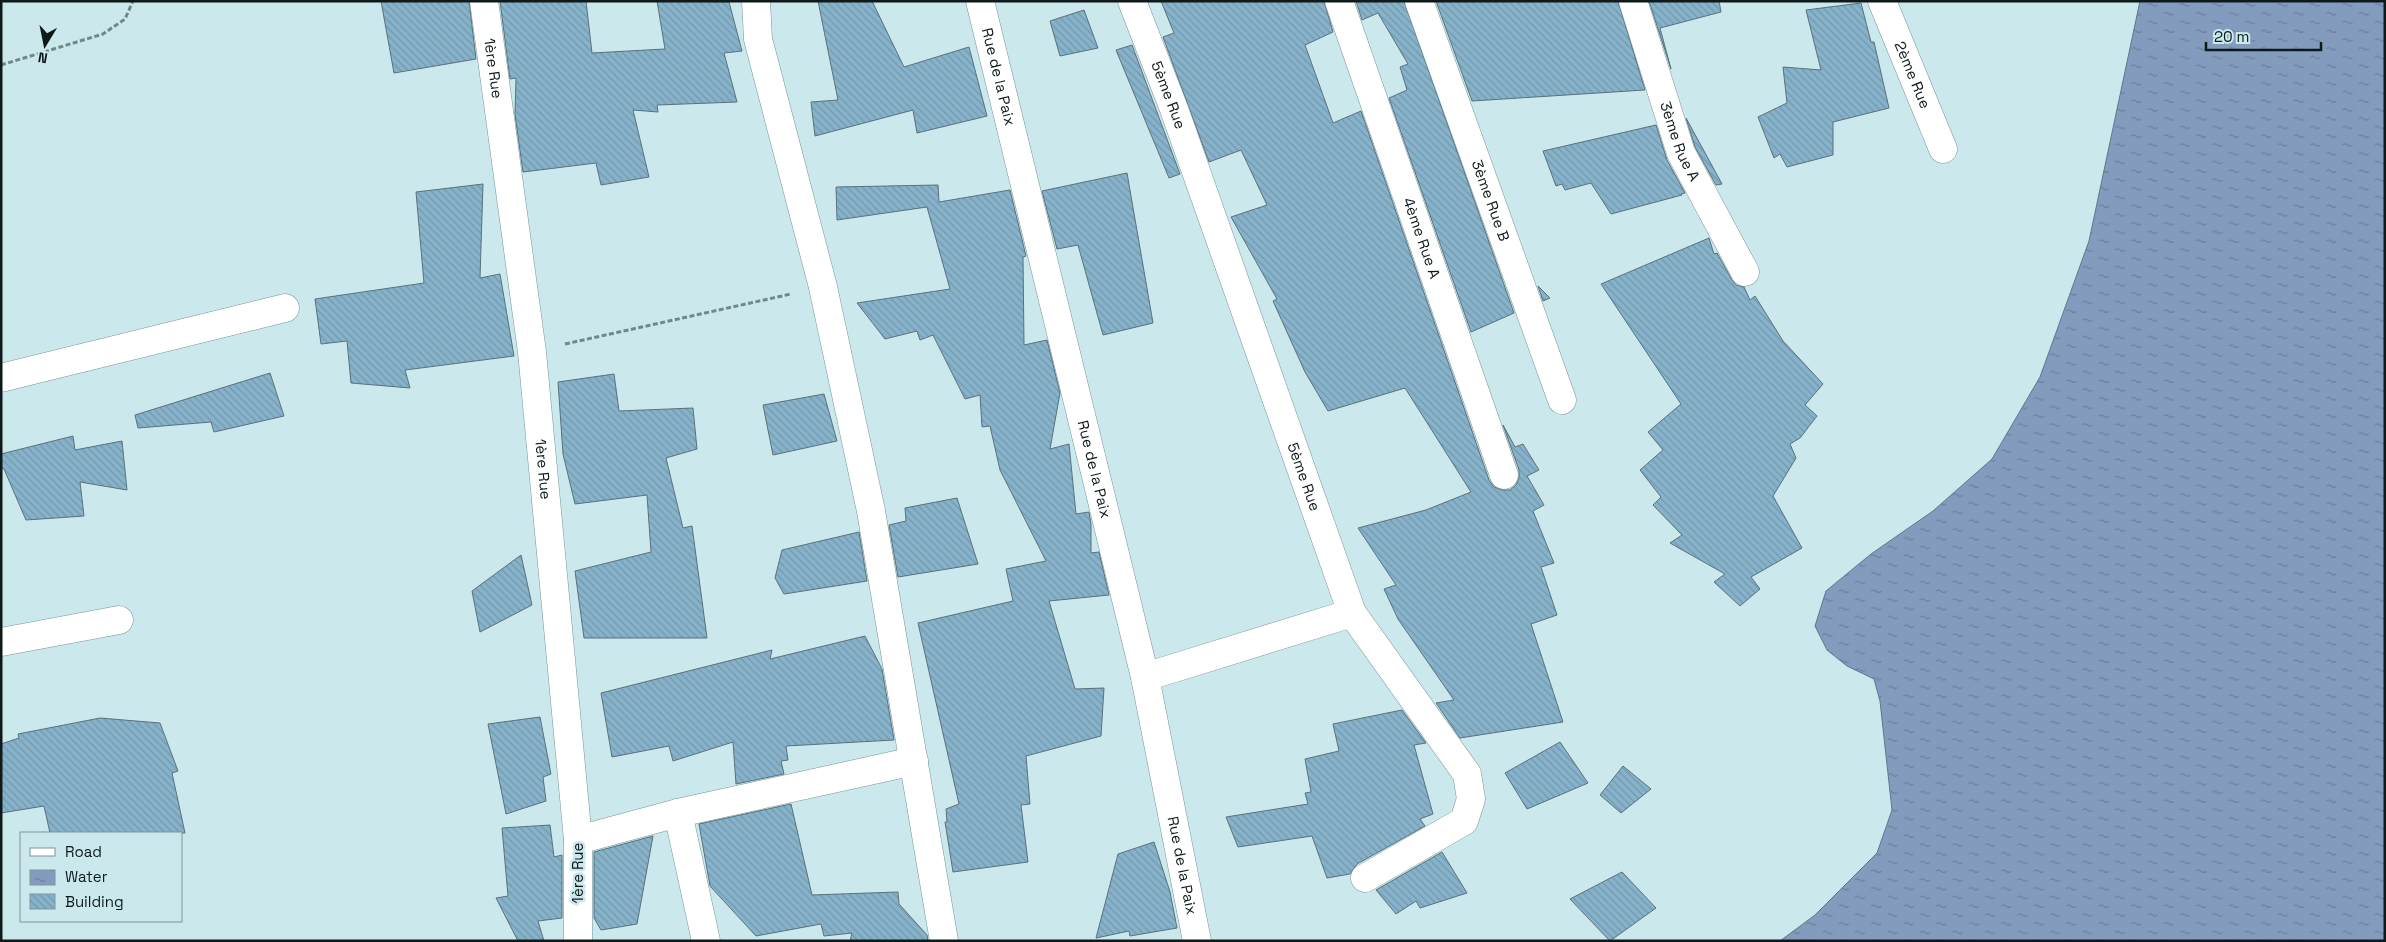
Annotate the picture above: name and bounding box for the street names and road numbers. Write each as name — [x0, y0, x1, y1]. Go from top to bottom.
street label: Rue de la Paix — [978, 26, 1020, 128]
street label: 1ère Rue — [480, 37, 507, 100]
street label: 2ème Rue — [1891, 38, 1935, 111]
street label: 5ème Rue — [1147, 58, 1190, 132]
street label: 3ème Rue A — [1656, 99, 1705, 185]
street label: 3ème Rue B — [1468, 157, 1514, 244]
street label: 4ème Rue A — [1399, 195, 1445, 281]
street label: Rue de la Paix — [1074, 418, 1116, 520]
street label: 1ère Rue — [531, 438, 556, 500]
street label: 5ème Rue — [1284, 440, 1325, 513]
street label: Rue de la Paix — [1164, 814, 1202, 916]
street label: 1ère Rue — [568, 842, 587, 903]

